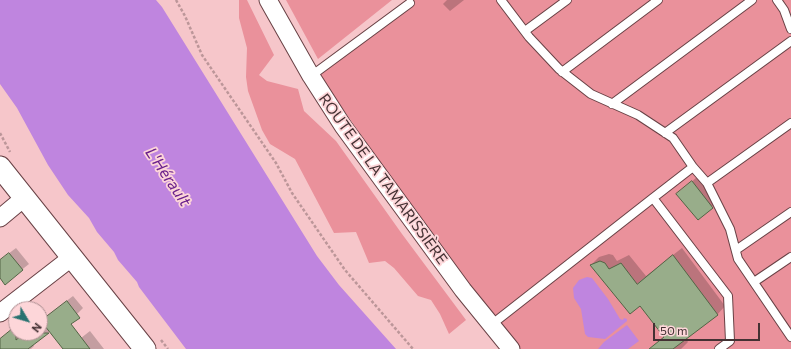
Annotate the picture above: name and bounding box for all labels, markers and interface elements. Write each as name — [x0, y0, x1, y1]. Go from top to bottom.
street label: ROUTE DE LA TAMARISSIÈRE — [315, 90, 451, 268]
water label: L'Hérault — [141, 144, 195, 210]
north arrow — [8, 301, 48, 341]
scale bar — [655, 315, 762, 341]
text: N — [29, 321, 45, 335]
text: 50 m — [660, 323, 688, 337]

